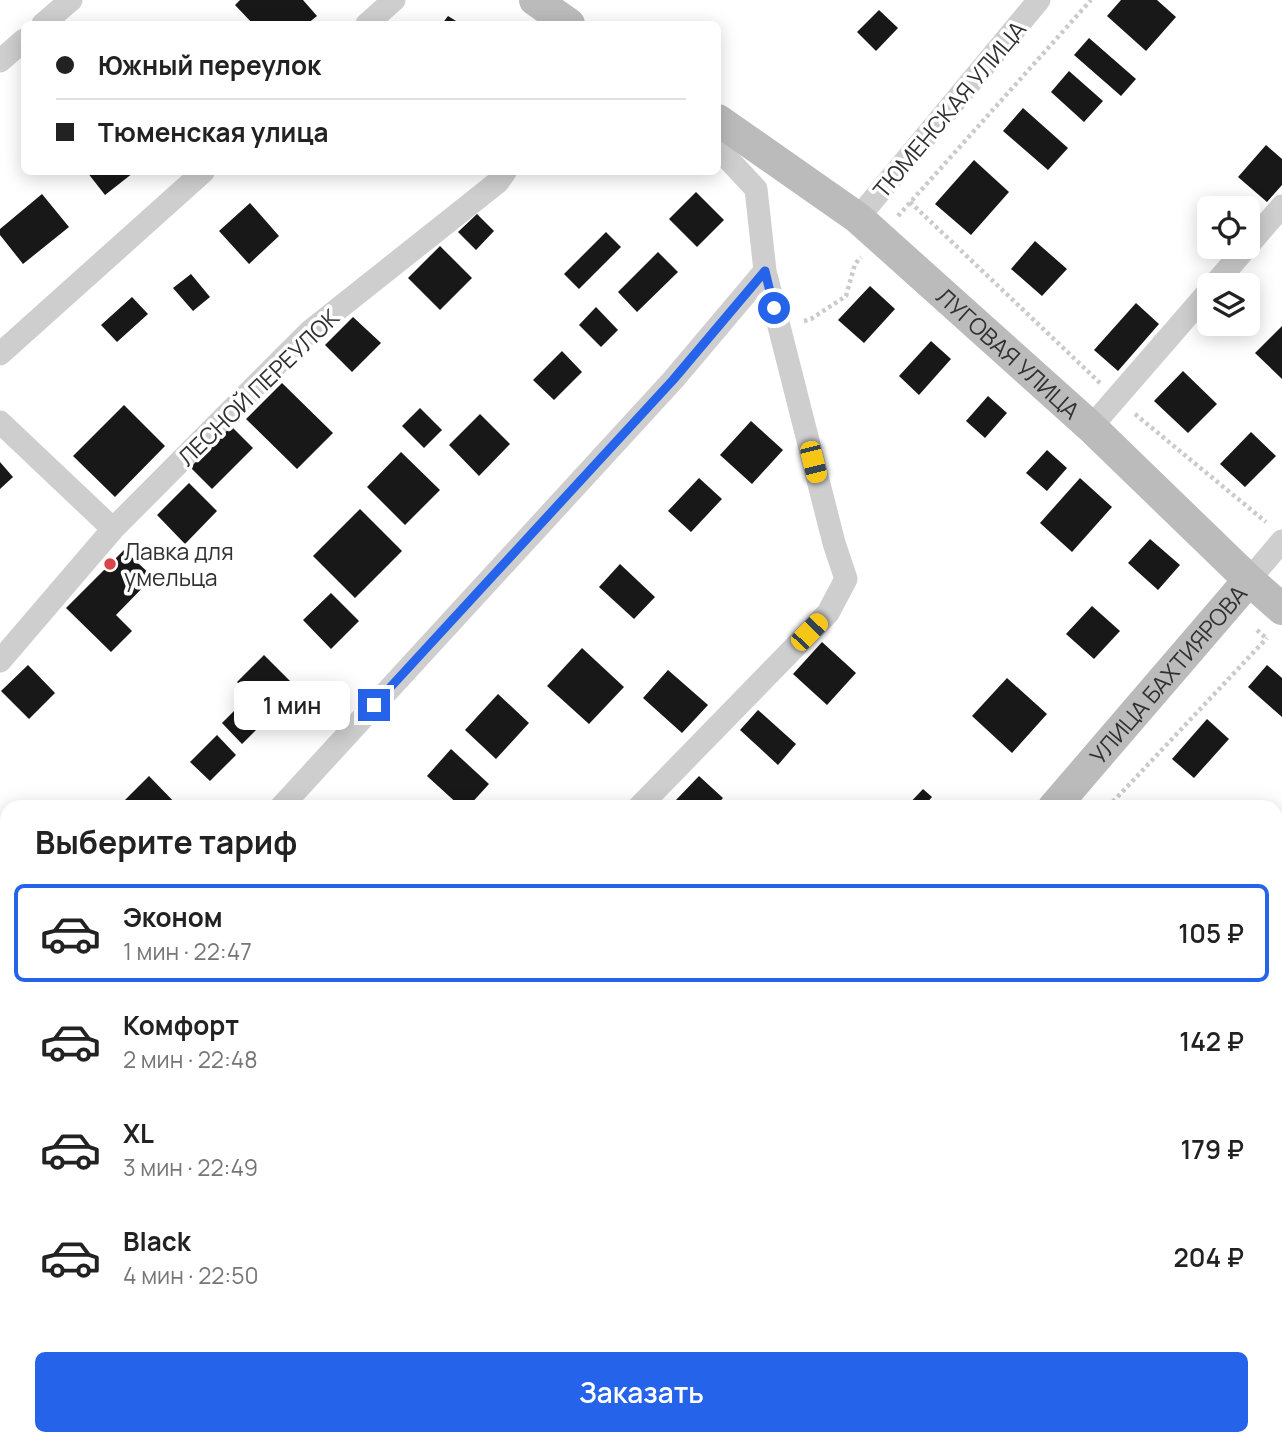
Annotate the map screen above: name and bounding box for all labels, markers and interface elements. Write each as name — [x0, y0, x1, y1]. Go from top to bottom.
street label: ТЮМЕНСКАЯ УЛИЦА — [865, 13, 1033, 204]
text: Южный переулок — [98, 47, 321, 83]
text: Тюменская улица — [98, 114, 328, 150]
map controls — [1197, 196, 1260, 336]
button: locate — [1197, 196, 1260, 259]
button: layers — [1197, 273, 1260, 336]
street label: ЛУГОВАЯ УЛИЦА — [930, 280, 1087, 426]
route start — [758, 292, 790, 324]
street label: ЛЕСНОЙ ПЕРЕУЛОК — [170, 301, 346, 472]
car — [798, 439, 829, 485]
place label: Лавка для умельца — [124, 535, 234, 593]
marker: Лавка для умельца — [102, 556, 118, 572]
street label: УЛИЦА БАХТИЯРОВА — [1082, 578, 1254, 771]
car — [787, 610, 832, 654]
callout: 1 мин — [234, 680, 350, 730]
text: 1 мин — [263, 689, 321, 721]
route end — [358, 689, 390, 721]
text: Выберите тариф — [35, 820, 297, 864]
text: Эконом — [123, 899, 223, 935]
icon: car — [39, 902, 102, 965]
text: 105 ₽ — [1178, 915, 1244, 951]
text: 1 мин · 22:47 — [123, 935, 252, 967]
text: Комфорт — [123, 1007, 239, 1043]
icon: car — [39, 1010, 102, 1073]
text: 142 ₽ — [1179, 1023, 1244, 1059]
text: 2 мин · 22:48 — [123, 1043, 258, 1075]
text: XL — [123, 1115, 154, 1151]
icon: car — [39, 1118, 102, 1181]
text: 179 ₽ — [1180, 1131, 1244, 1167]
text: 3 мин · 22:49 — [123, 1151, 258, 1183]
text: Black — [123, 1223, 191, 1259]
icon: car — [39, 1226, 102, 1289]
text: 204 ₽ — [1173, 1239, 1244, 1275]
text: 4 мин · 22:50 — [123, 1259, 259, 1291]
button: Заказать — [35, 1352, 1248, 1432]

